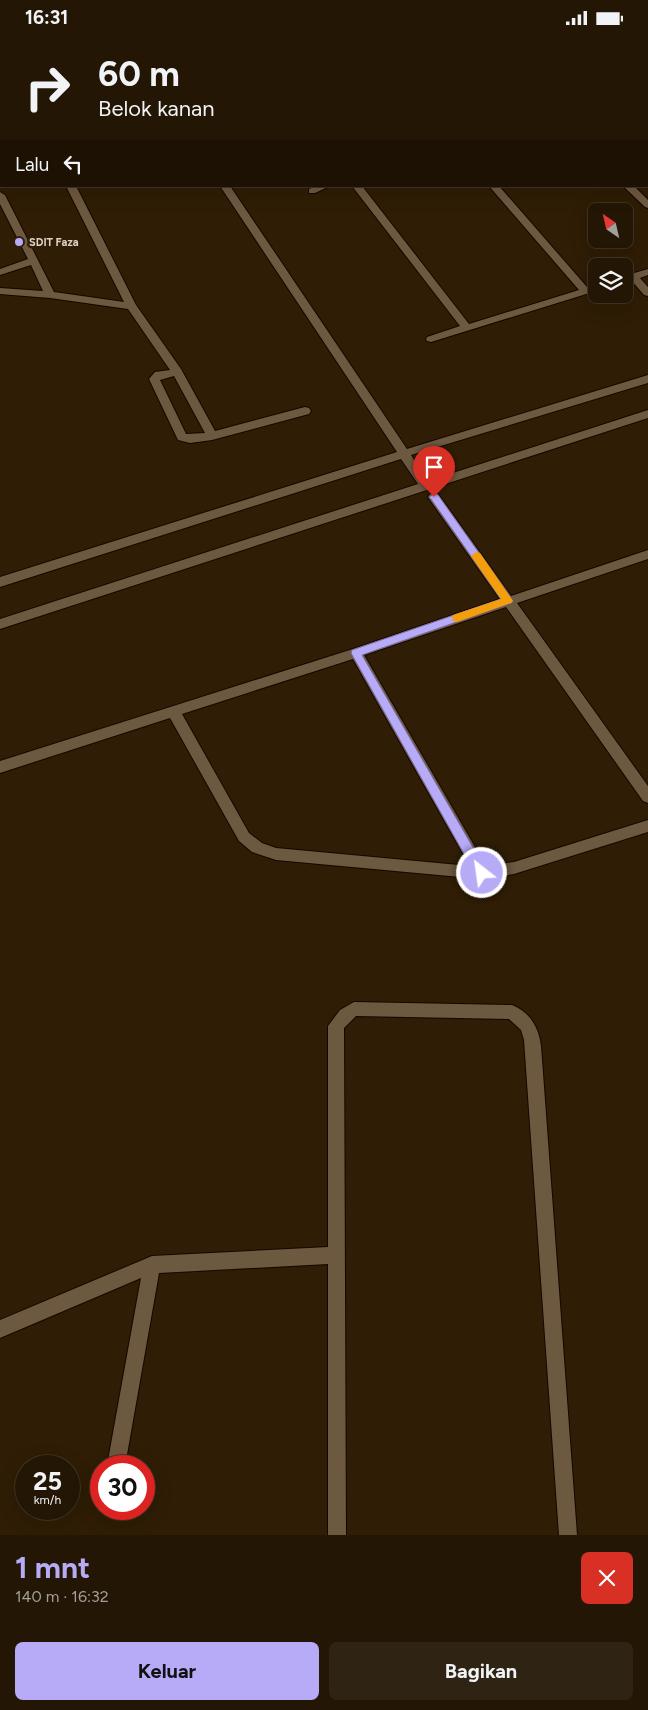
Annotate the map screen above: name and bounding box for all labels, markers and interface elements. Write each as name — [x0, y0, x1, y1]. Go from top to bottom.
text: 16:31 — [25, 6, 68, 29]
text: 60 m — [98, 53, 180, 95]
icon: right — [15, 55, 80, 120]
text: Belok kanan — [98, 95, 215, 122]
icon: left — [59, 150, 87, 178]
text: Lalu — [15, 153, 49, 176]
north arrow — [588, 203, 632, 247]
map controls — [588, 203, 633, 303]
marker: SDIT Faza — [13, 236, 25, 248]
place label: SDIT Faza — [29, 236, 79, 249]
button: layers — [588, 258, 633, 303]
pin — [413, 446, 455, 497]
icon: arrive — [420, 453, 448, 481]
position arrow — [455, 846, 507, 898]
speed limit sign: 30 — [90, 1455, 155, 1520]
text: 25 — [33, 1466, 62, 1496]
text: km/h — [34, 1493, 61, 1507]
text: 1 mnt — [15, 1549, 90, 1586]
button: close — [581, 1552, 633, 1604]
text: 140 m · 16:32 — [15, 1587, 109, 1606]
button: Keluar — [15, 1642, 319, 1700]
button: Bagikan — [329, 1642, 633, 1700]

